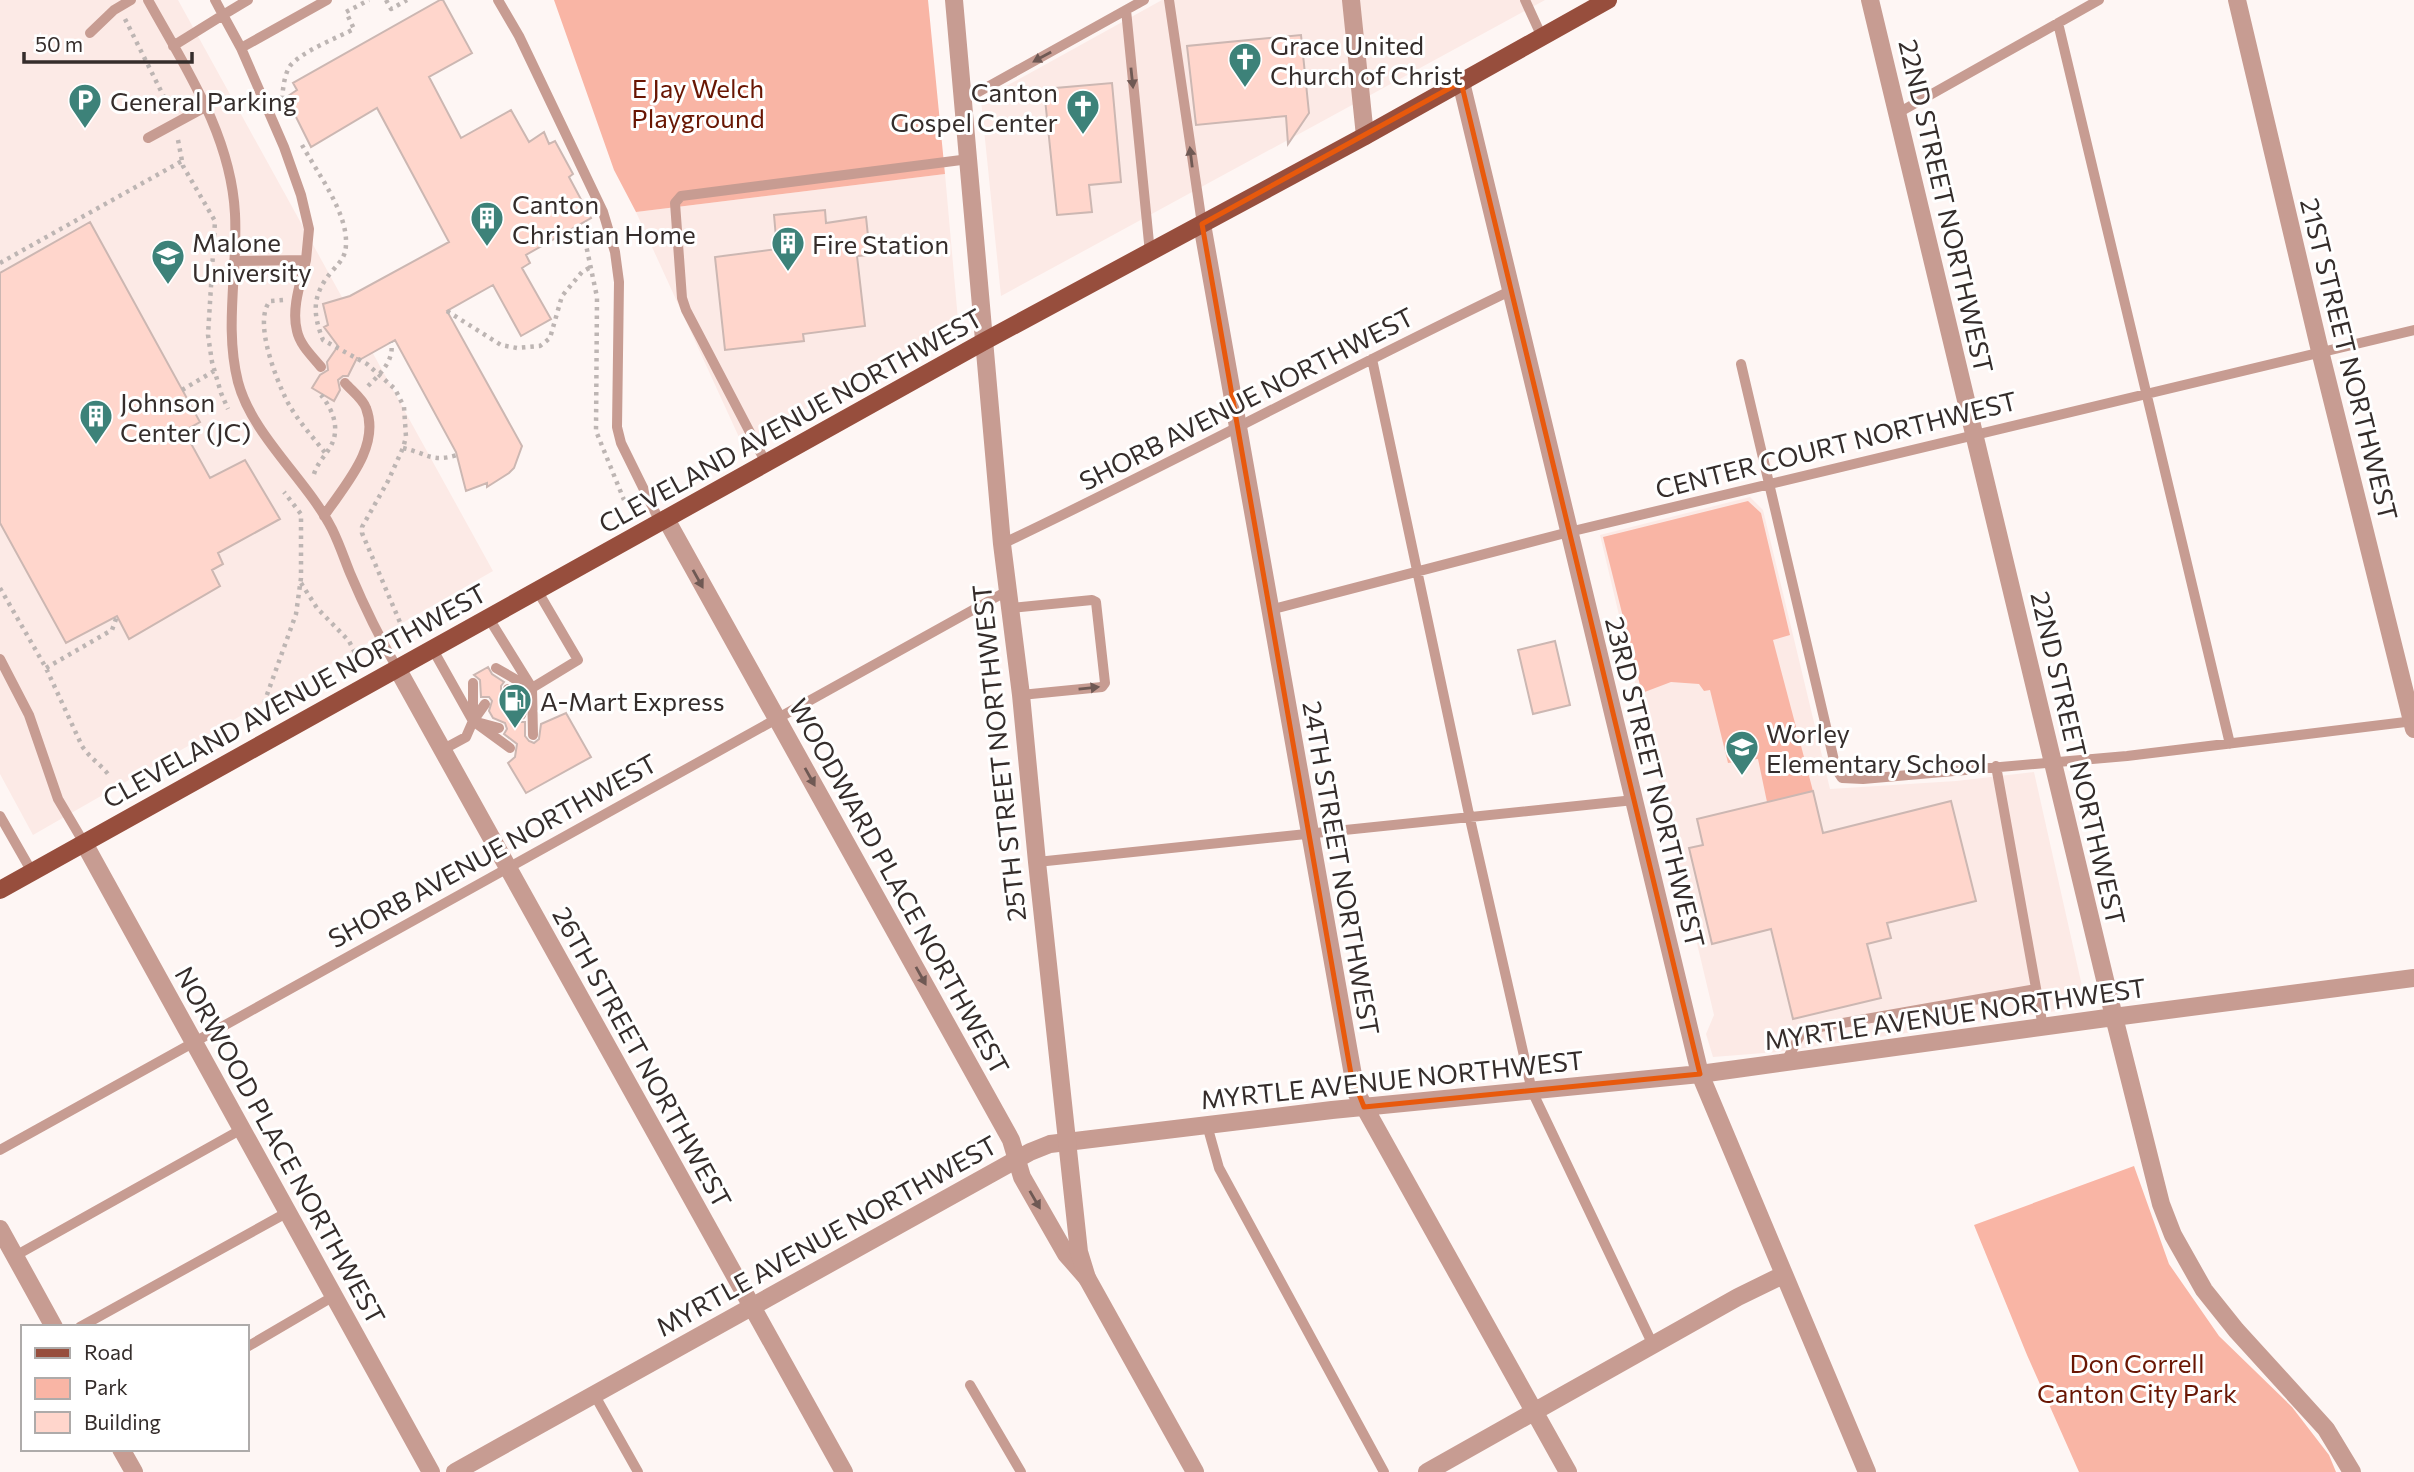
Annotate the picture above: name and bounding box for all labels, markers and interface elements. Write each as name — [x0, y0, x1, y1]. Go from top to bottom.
scale bar — [24, 21, 192, 65]
place label: Grace United Church of Christ — [1270, 29, 1463, 90]
text: 50 m — [35, 31, 83, 56]
street label: 22ND STREET NORTHWEST — [1893, 36, 2001, 376]
church icon: Grace United Church of Christ — [1226, 40, 1264, 89]
one-way arrow — [1032, 52, 1052, 63]
one-way arrow — [1127, 68, 1138, 90]
park label: E Jay Welch Playground — [631, 72, 765, 133]
place label: Canton Gospel Center — [890, 76, 1058, 137]
parking icon: General Parking — [66, 81, 104, 130]
place label: General Parking — [110, 85, 297, 116]
church icon: Canton Gospel Center — [1064, 87, 1102, 136]
one-way arrow — [1186, 145, 1197, 167]
place label: Canton Christian Home — [512, 188, 696, 249]
street label: 21ST STREET NORTHWEST — [2295, 195, 2405, 523]
building icon: Canton Christian Home — [468, 199, 506, 248]
building icon: Fire Station — [769, 224, 807, 273]
place label: Malone University — [192, 226, 312, 287]
place label: Fire Station — [812, 228, 949, 259]
school or university icon: Malone University — [149, 237, 187, 286]
street label: SHORB AVENUE NORTHWEST — [1074, 300, 1418, 496]
street label: CLEVELAND AVENUE NORTHWEST — [593, 301, 987, 539]
street label: CENTER COURT NORTHWEST — [1652, 384, 2020, 504]
place label: Johnson Center (JC) — [120, 386, 251, 447]
building icon: Johnson Center (JC) — [77, 397, 115, 446]
one-way arrow — [692, 569, 704, 589]
street label: CLEVELAND AVENUE NORTHWEST — [97, 576, 491, 814]
street label: 25TH STREET NORTHWEST — [965, 583, 1031, 923]
street label: 22ND STREET NORTHWEST — [2025, 588, 2133, 928]
street label: 23RD STREET NORTHWEST — [1600, 613, 1712, 951]
fuel station icon: A-Mart Express — [496, 681, 534, 730]
one-way arrow — [1078, 682, 1100, 693]
place label: A-Mart Express — [540, 685, 725, 716]
street label: WOODWARD PLACE NORTHWEST — [783, 693, 1017, 1079]
street label: 24TH STREET NORTHWEST — [1297, 699, 1387, 1037]
place label: Worley Elementary School — [1766, 717, 1987, 778]
school or university icon: Worley Elementary School — [1723, 728, 1761, 777]
street label: SHORB AVENUE NORTHWEST — [322, 747, 662, 953]
one-way arrow — [804, 767, 816, 787]
street label: 26TH STREET NORTHWEST — [547, 901, 739, 1213]
street label: NORWOOD PLACE NORTHWEST — [169, 961, 393, 1329]
one-way arrow — [915, 966, 927, 985]
street label: MYRTLE AVENUE NORTHWEST — [1762, 971, 2148, 1055]
street label: MYRTLE AVENUE NORTHWEST — [1199, 1043, 1585, 1115]
street label: MYRTLE AVENUE NORTHWEST — [650, 1128, 1002, 1342]
one-way arrow — [1029, 1190, 1041, 1209]
legend — [21, 1325, 248, 1451]
text: Road — [84, 1339, 133, 1364]
park label: Don Correll Canton City Park — [2037, 1347, 2237, 1408]
text: Park — [84, 1374, 128, 1399]
text: Building — [84, 1409, 161, 1434]

